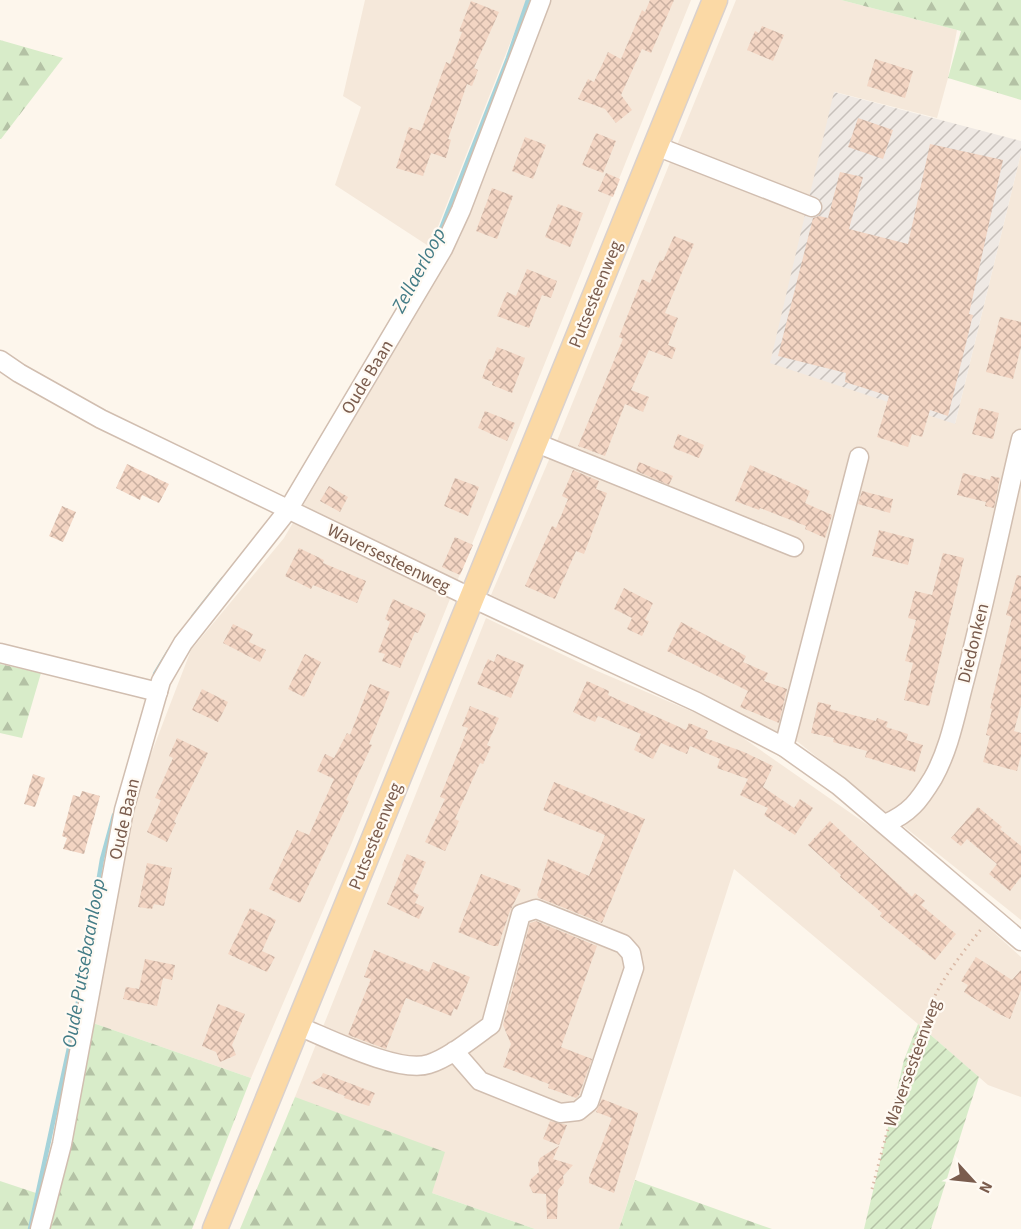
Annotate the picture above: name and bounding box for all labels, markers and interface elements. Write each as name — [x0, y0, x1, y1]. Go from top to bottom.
water label: Zellaerloop — [384, 223, 453, 319]
street label: Putsesteenweg — [563, 237, 628, 352]
street label: Oude Baan — [335, 335, 399, 419]
street label: Waversesteenweg — [323, 518, 455, 599]
street label: Diedonken — [952, 601, 995, 686]
street label: Oude Baan — [103, 776, 146, 862]
street label: Putsesteenweg — [343, 779, 408, 894]
water label: Oude Putsebaanloop — [55, 876, 113, 1050]
street label: Waversesteenweg — [878, 996, 947, 1131]
north arrow — [943, 1151, 1003, 1211]
text: N — [973, 1178, 998, 1197]

